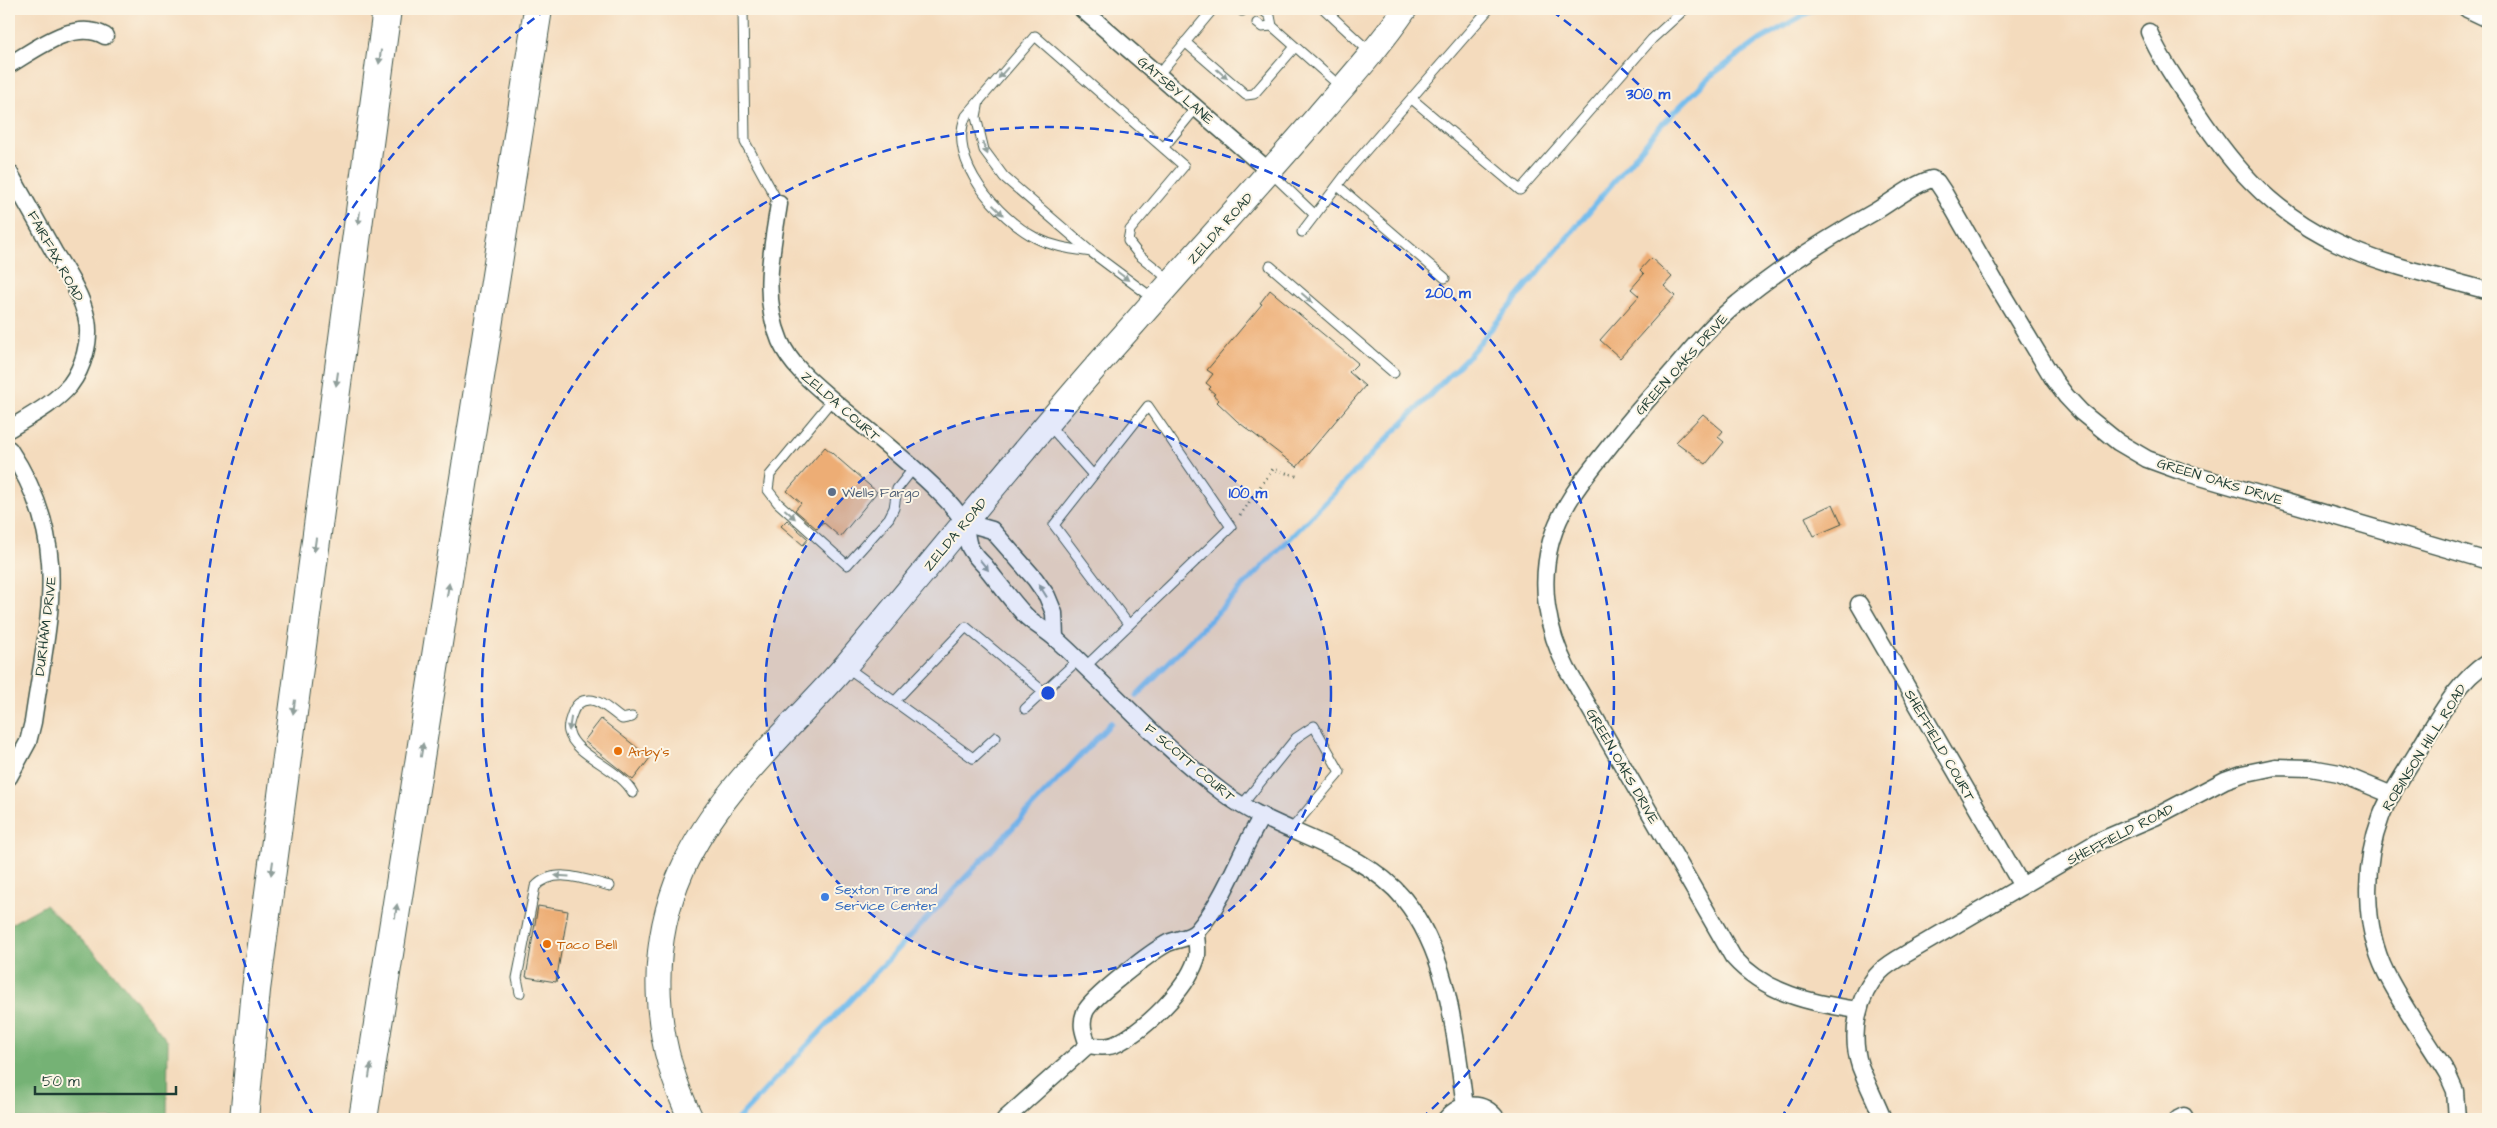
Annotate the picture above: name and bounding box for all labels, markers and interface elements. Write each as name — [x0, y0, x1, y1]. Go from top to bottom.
one-way arrow — [376, 49, 384, 65]
street label: GATSBY LANE — [1133, 52, 1218, 130]
one-way arrow — [998, 66, 1009, 79]
one-way arrow — [1215, 69, 1228, 80]
text: 300 m — [1625, 84, 1670, 105]
one-way arrow — [981, 141, 989, 155]
street label: ZELDA ROAD — [1183, 189, 1258, 269]
one-way arrow — [992, 204, 1004, 216]
street label: FAIRFAX ROAD — [22, 208, 88, 305]
one-way arrow — [355, 210, 363, 226]
one-way arrow — [1116, 271, 1130, 281]
text: 200 m — [1424, 283, 1471, 304]
one-way arrow — [1301, 292, 1313, 304]
street label: GREEN OAKS DRIVE — [1631, 309, 1733, 420]
street label: ZELDA COURT — [797, 367, 884, 447]
one-way arrow — [333, 372, 341, 388]
street label: GREEN OAKS DRIVE — [2154, 453, 2286, 511]
place label: Wells Fargo — [842, 483, 920, 503]
text: 100 m — [1229, 483, 1268, 504]
marker: Wells Fargo — [826, 486, 838, 498]
street label: ZELDA ROAD — [919, 494, 992, 576]
one-way arrow — [784, 509, 797, 520]
one-way arrow — [311, 538, 319, 554]
one-way arrow — [979, 558, 990, 571]
street label: DURHAM DRIVE — [30, 575, 62, 677]
one-way arrow — [444, 581, 452, 597]
one-way arrow — [1039, 585, 1048, 598]
street label: ROBINSON HILL ROAD — [2378, 680, 2472, 815]
centre of rings — [1039, 684, 1057, 702]
street label: SHEFFIELD COURT — [1899, 686, 1979, 805]
one-way arrow — [289, 699, 297, 715]
street label: GREEN OAKS DRIVE — [1581, 705, 1664, 829]
one-way arrow — [566, 716, 574, 732]
street label: F SCOTT COURT — [1140, 719, 1239, 807]
one-way arrow — [418, 742, 426, 758]
place label: Arby's — [628, 742, 670, 762]
marker: Arby's — [612, 745, 624, 757]
street label: SHEFFIELD ROAD — [2064, 799, 2177, 870]
one-way arrow — [268, 860, 276, 876]
one-way arrow — [554, 872, 570, 880]
place label: Sexton Tire and Service Center — [835, 880, 937, 916]
marker: Sexton Tire and Service Center — [819, 891, 831, 903]
one-way arrow — [392, 902, 400, 918]
place label: Taco Bell — [557, 935, 617, 955]
marker: Taco Bell — [541, 938, 553, 950]
scale bar — [35, 1063, 176, 1095]
one-way arrow — [366, 1063, 374, 1079]
text: 50 m — [42, 1071, 80, 1092]

